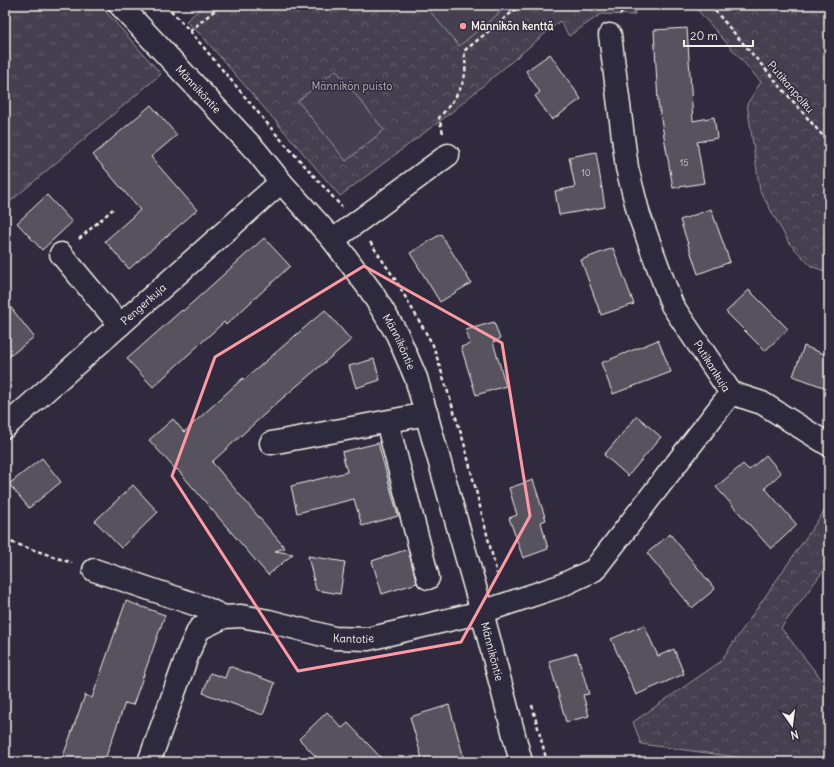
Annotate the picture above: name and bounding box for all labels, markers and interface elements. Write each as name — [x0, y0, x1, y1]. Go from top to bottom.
place label: Männikön kenttä — [471, 19, 554, 33]
marker: Männikön kenttä — [458, 21, 468, 31]
scale bar — [684, 22, 753, 48]
text: 20 m — [690, 28, 718, 43]
street label: Putikanpolku — [765, 58, 818, 116]
street label: Männiköntie — [173, 62, 224, 116]
park label: Männikön puisto — [311, 79, 393, 93]
house number: 15 — [680, 157, 688, 168]
house number: 10 — [581, 167, 591, 178]
street label: Pengerkuja — [118, 280, 169, 328]
street label: Männiköntie — [379, 311, 419, 372]
street label: Putikankuja — [691, 338, 733, 394]
street label: Männiköntie — [478, 620, 507, 683]
street label: Kantotie — [333, 631, 376, 646]
north arrow — [772, 705, 812, 745]
text: N — [789, 727, 800, 742]

